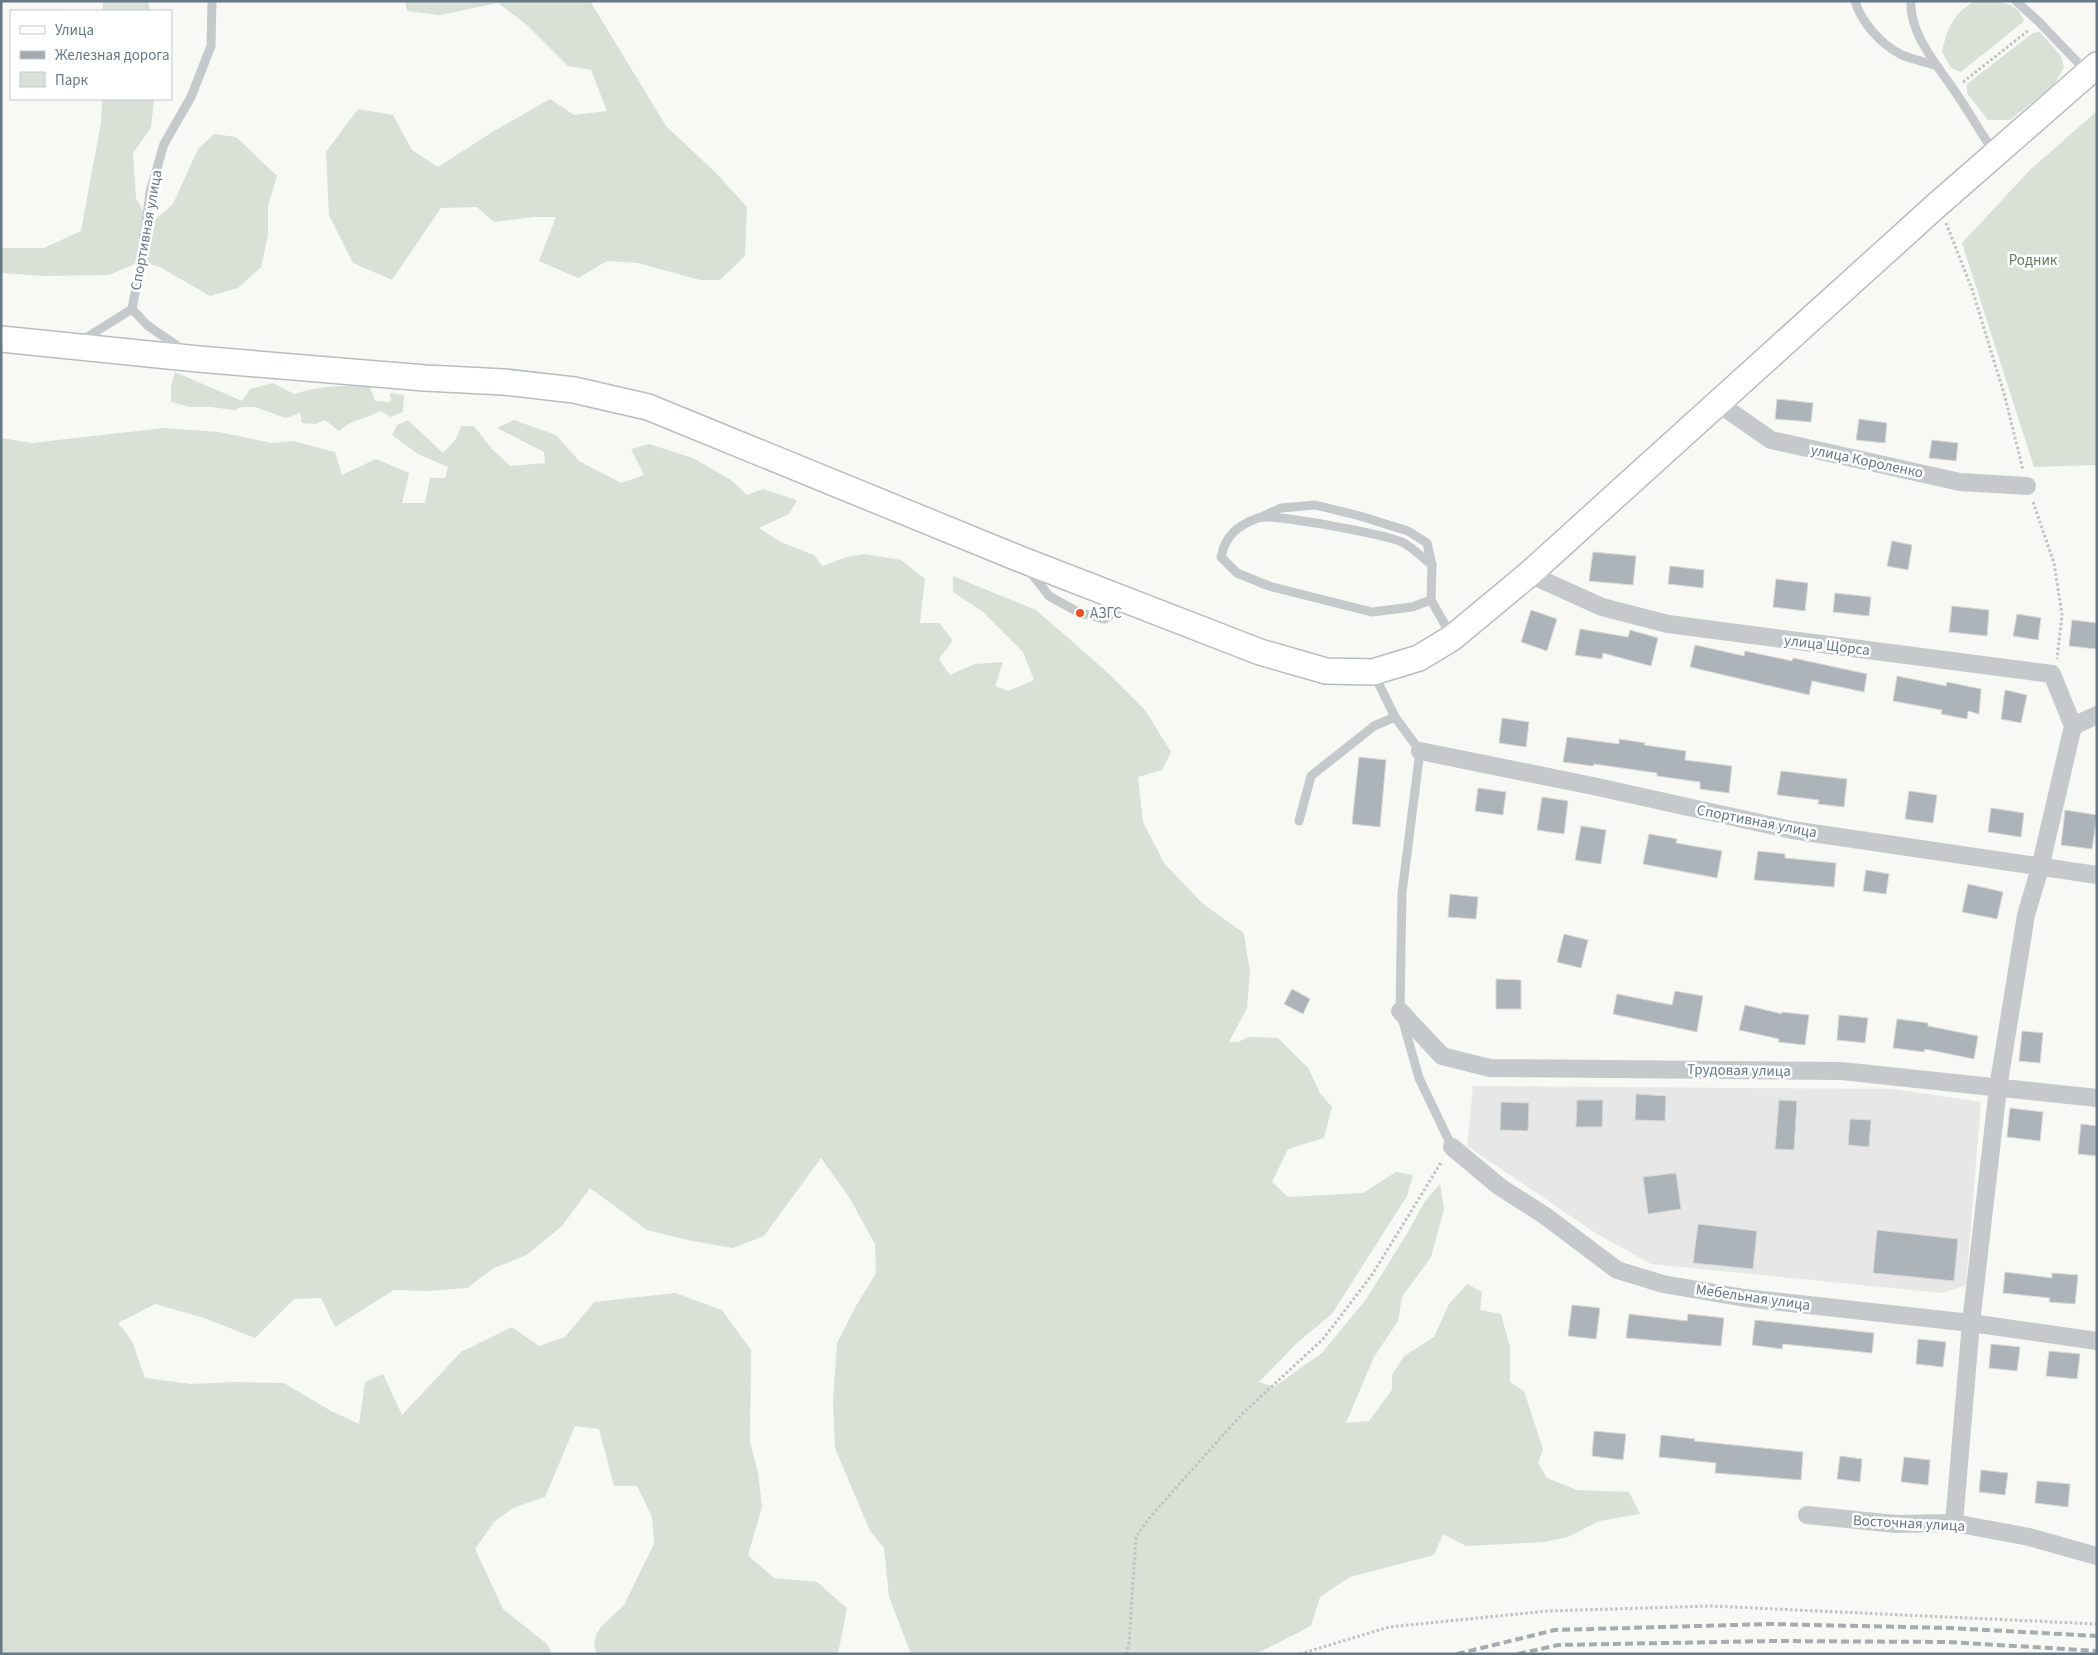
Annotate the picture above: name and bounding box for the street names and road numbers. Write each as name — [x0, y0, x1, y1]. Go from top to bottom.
street label: Спортивная улица — [126, 168, 167, 292]
street label: улица Короленко — [1809, 439, 1925, 484]
street label: улица Щорса — [1783, 630, 1871, 661]
street label: Спортивная улица — [1695, 800, 1819, 843]
street label: Трудовая улица — [1687, 1059, 1791, 1082]
street label: Мебельная улица — [1694, 1279, 1811, 1316]
street label: Восточная улица — [1852, 1510, 1966, 1537]

